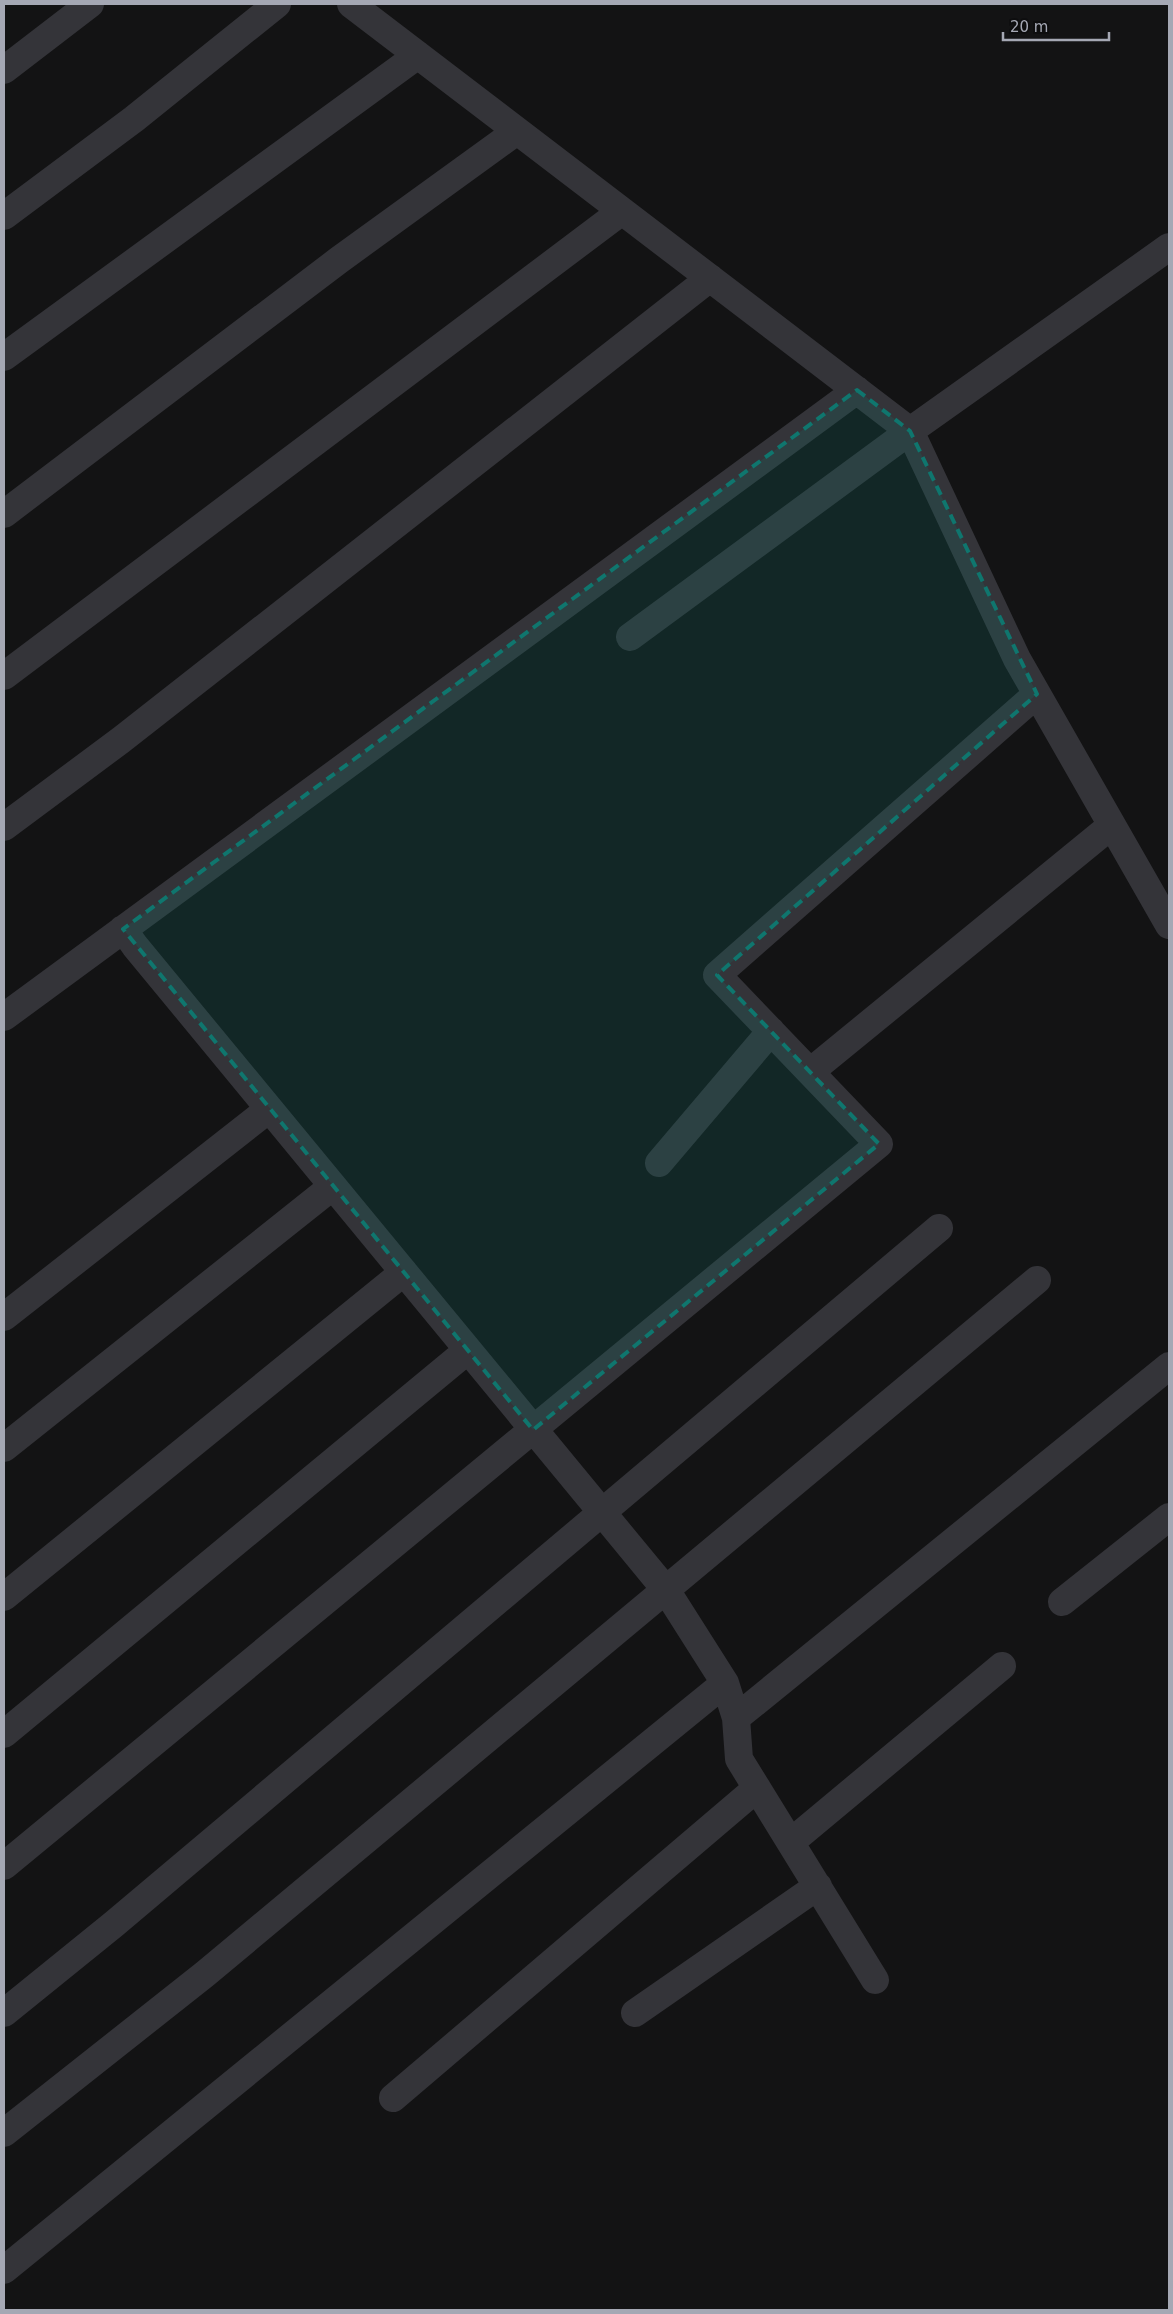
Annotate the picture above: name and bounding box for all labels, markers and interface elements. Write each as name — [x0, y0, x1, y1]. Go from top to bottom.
scale bar — [1003, 10, 1109, 42]
text: 20 m — [1010, 18, 1048, 36]

